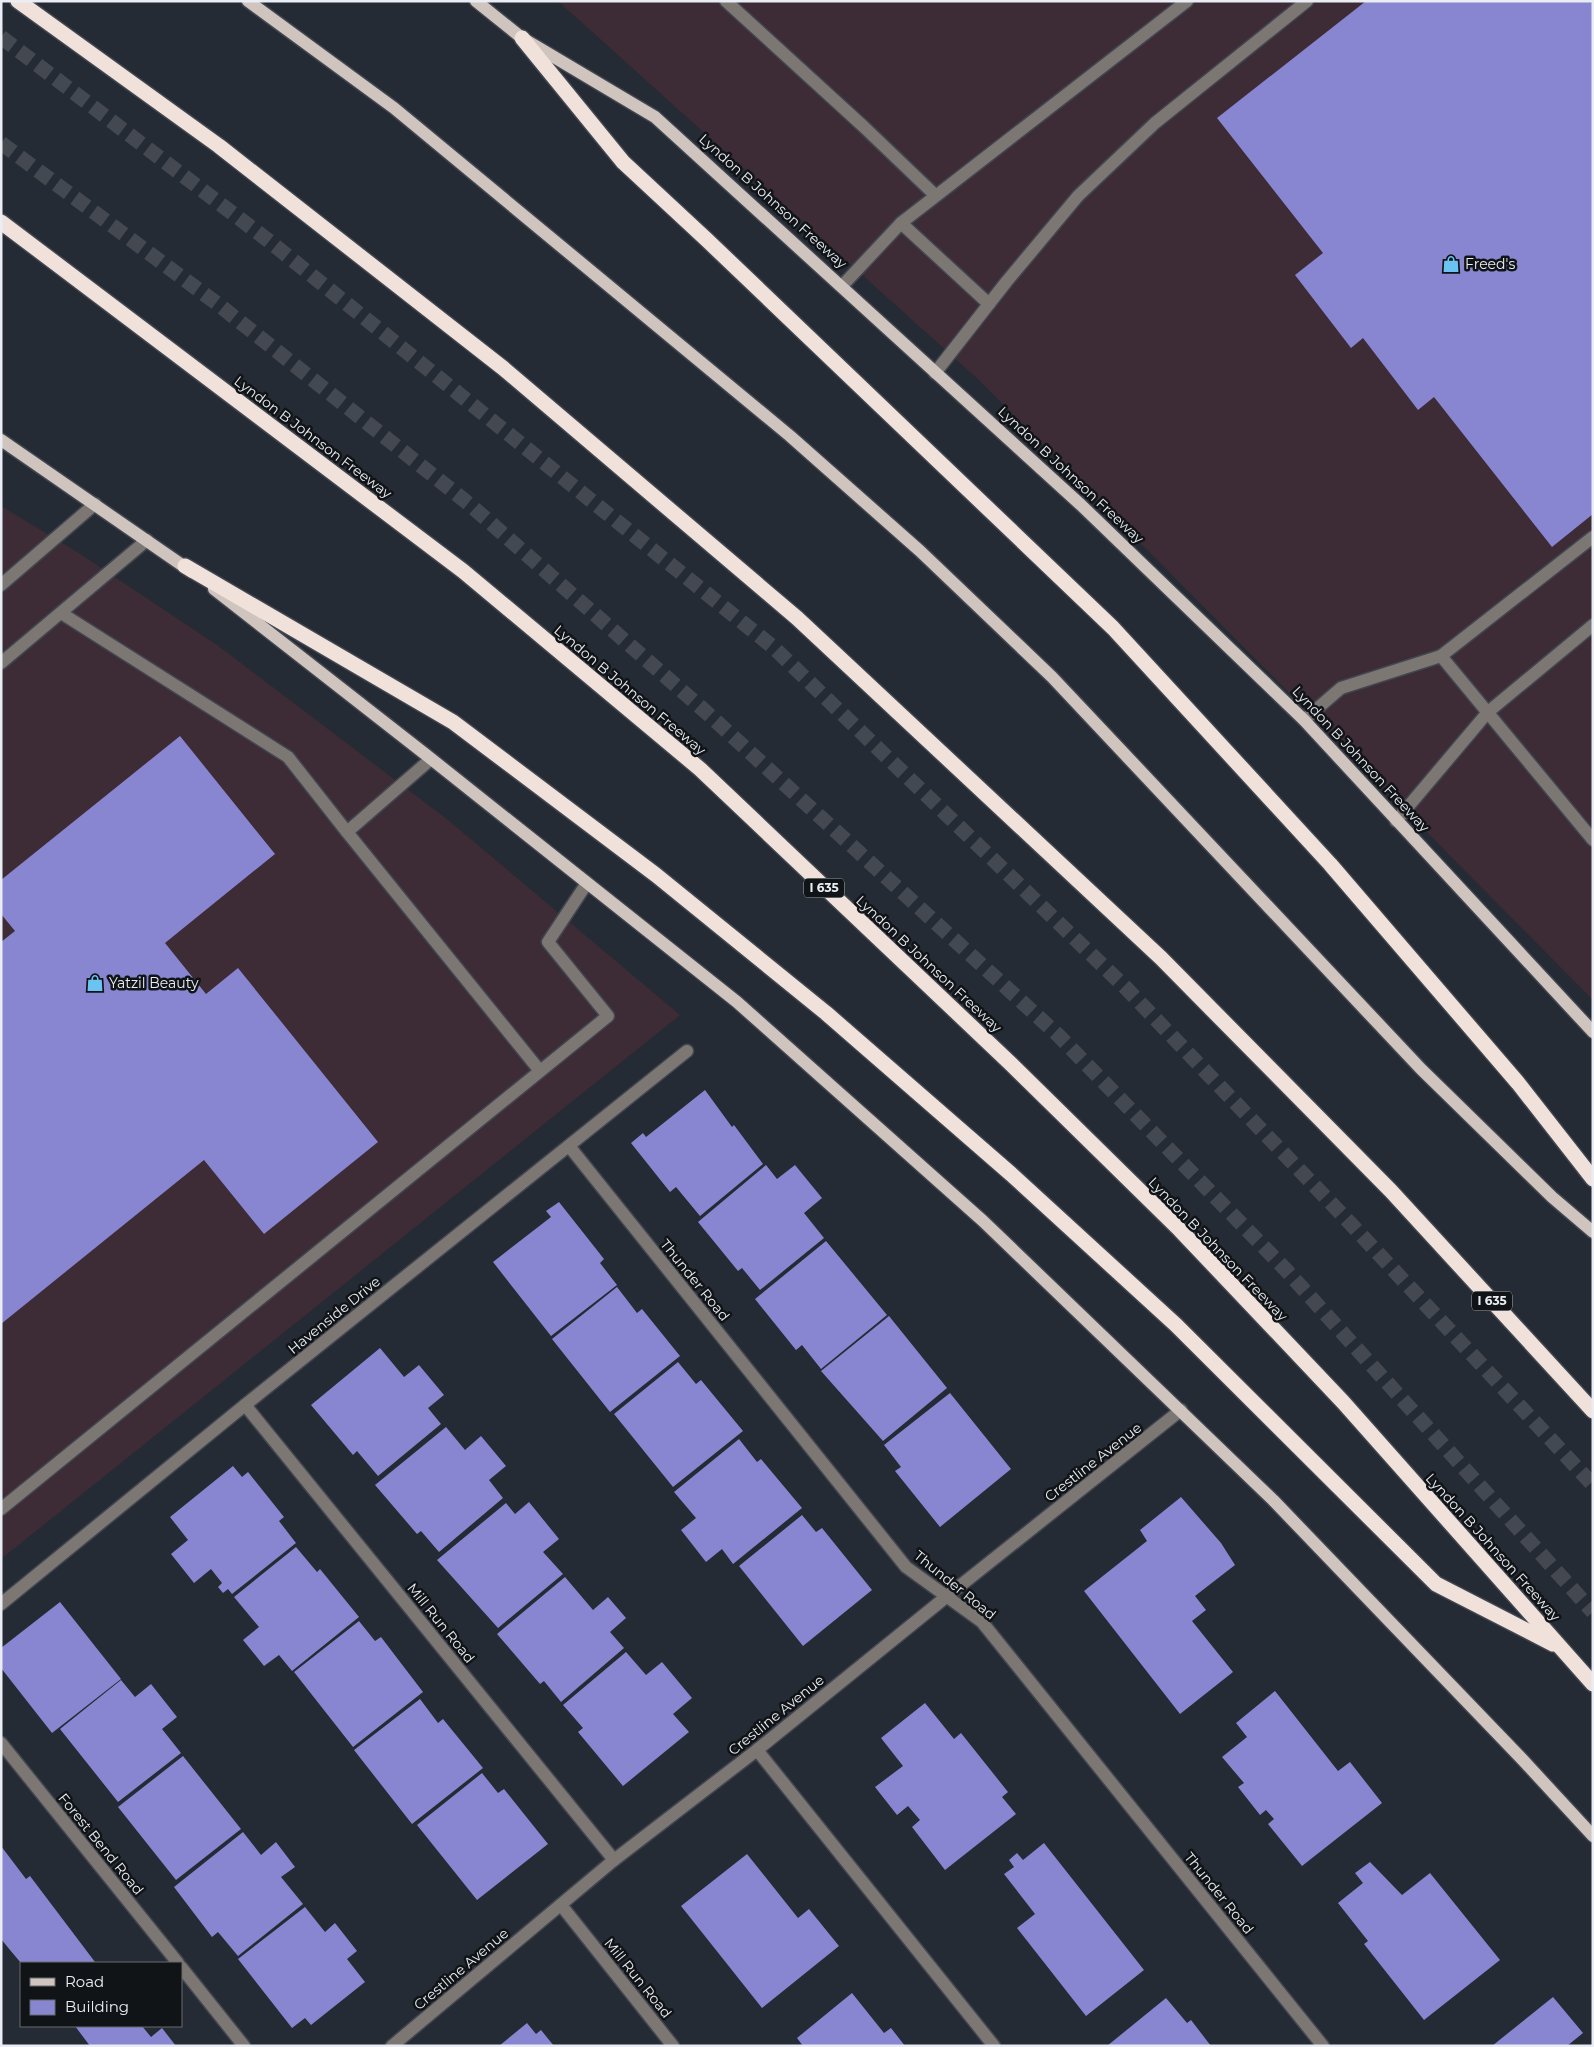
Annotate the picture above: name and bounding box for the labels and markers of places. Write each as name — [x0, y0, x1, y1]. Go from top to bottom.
shop icon: Freed's — [1441, 254, 1461, 274]
place label: Freed's — [1465, 255, 1515, 273]
shop icon: Yatzil Beauty — [85, 973, 105, 993]
place label: Yatzil Beauty — [109, 974, 199, 992]

